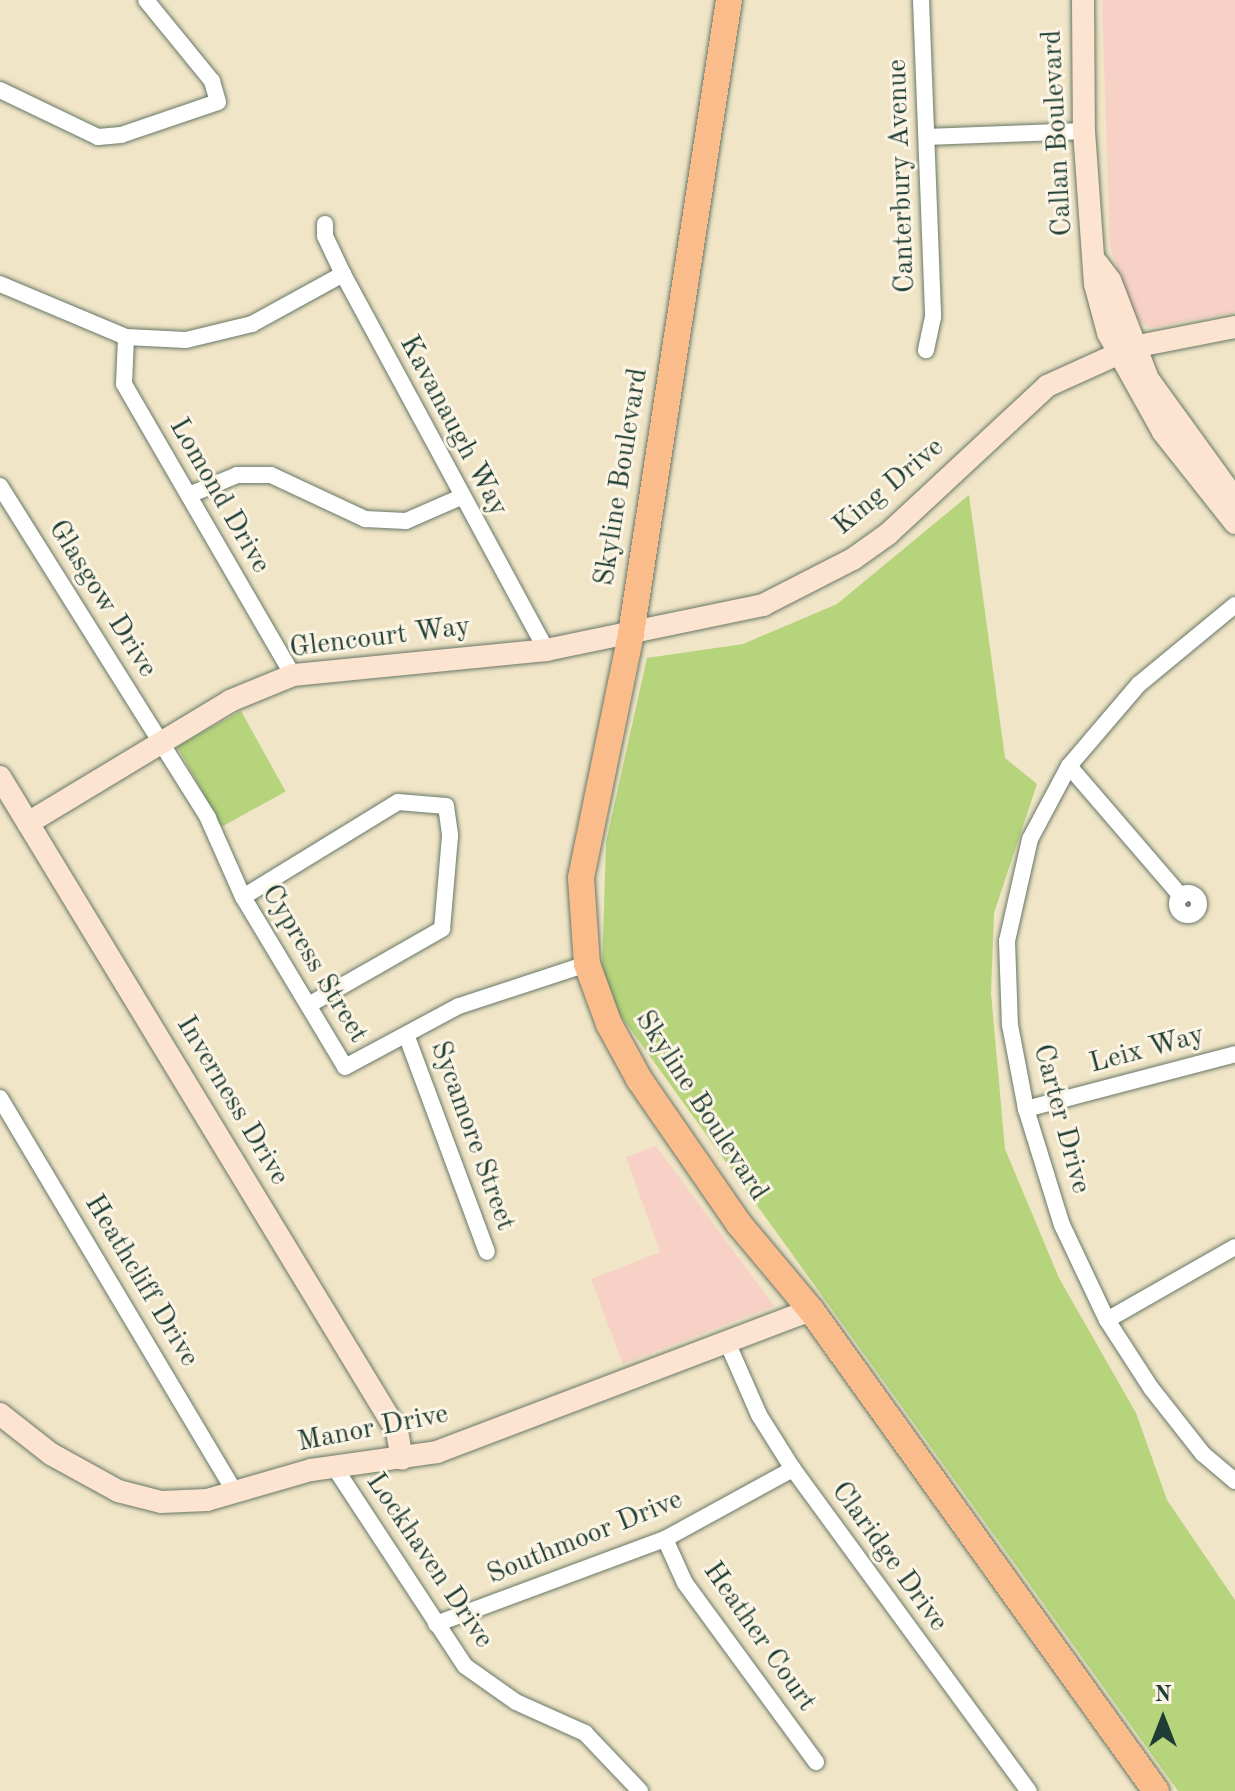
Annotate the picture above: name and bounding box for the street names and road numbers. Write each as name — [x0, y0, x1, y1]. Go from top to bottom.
street label: Callan Boulevard — [1036, 29, 1080, 237]
street label: Canterbury Avenue — [881, 58, 923, 294]
street label: Kavanaugh Way — [391, 330, 515, 522]
street label: Skyline Boulevard — [588, 366, 656, 588]
street label: Lomond Drive — [161, 412, 277, 580]
street label: King Drive — [827, 431, 951, 543]
street label: Glasgow Drive — [40, 514, 164, 684]
street label: Glencourt Way — [288, 610, 472, 666]
street label: Cypress Street — [254, 879, 374, 1049]
street label: Skyline Boulevard — [627, 1005, 775, 1207]
street label: Inverness Drive — [168, 1010, 296, 1192]
street label: Leix Way — [1086, 1019, 1208, 1081]
street label: Sycamore Street — [422, 1037, 522, 1235]
street label: Carter Drive — [1025, 1041, 1097, 1197]
street label: Heathcliff Drive — [76, 1189, 206, 1373]
street label: Manor Drive — [295, 1398, 451, 1460]
street label: Lockhaven Drive — [358, 1467, 500, 1655]
street label: Claridge Drive — [823, 1476, 955, 1638]
street label: Southmoor Drive — [482, 1483, 688, 1593]
street label: Heather Court — [695, 1556, 823, 1718]

